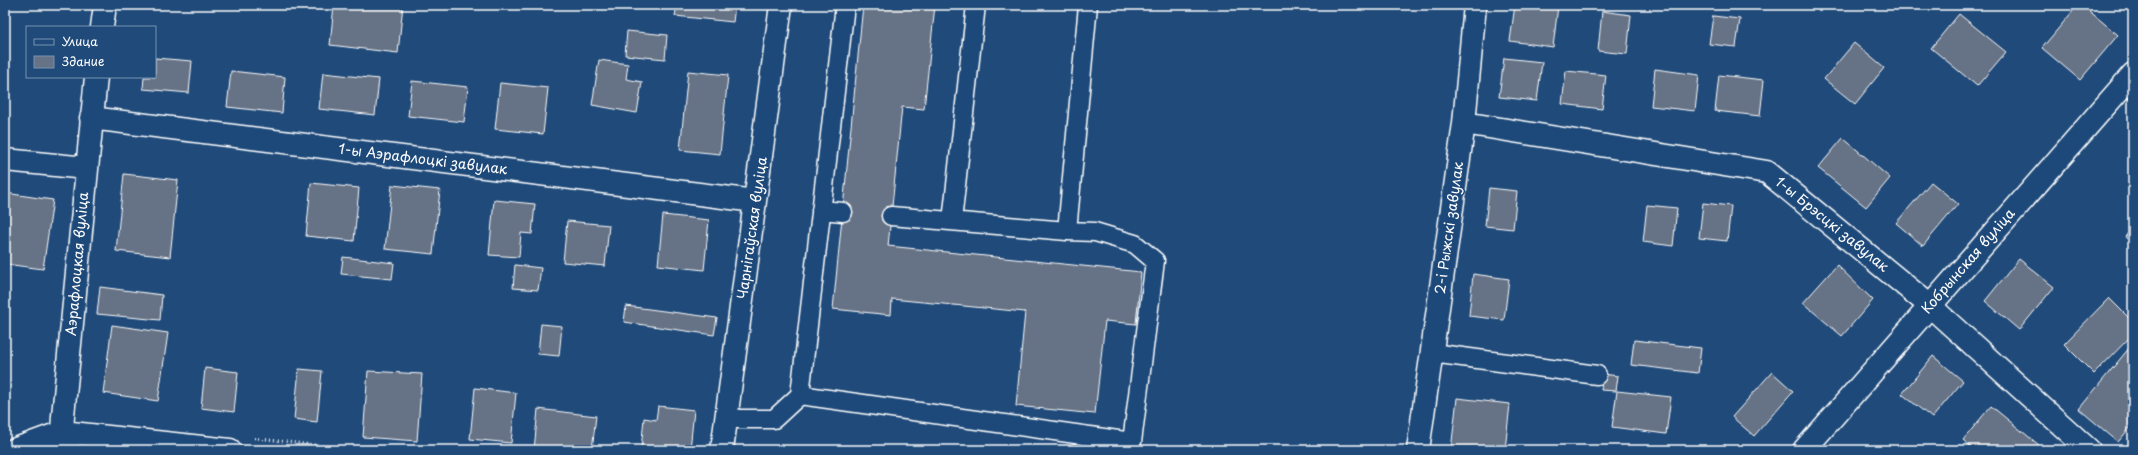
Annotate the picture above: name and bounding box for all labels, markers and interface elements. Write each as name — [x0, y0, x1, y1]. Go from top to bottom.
legend — [26, 26, 156, 78]
text: Улица — [62, 32, 98, 50]
text: Здание — [62, 52, 104, 70]
street label: 1-ы Аэрафлоцкі завулак — [337, 138, 509, 179]
street label: Чарнігаўская вуліца — [731, 155, 772, 301]
street label: 2-і Рыжскі завулак — [1429, 160, 1468, 295]
street label: 1-ы Брэсцкі завулак — [1771, 171, 1894, 277]
street label: Аэрафлоцкая вуліца — [60, 191, 93, 337]
street label: Кобрынская вуліца — [1916, 203, 2020, 318]

